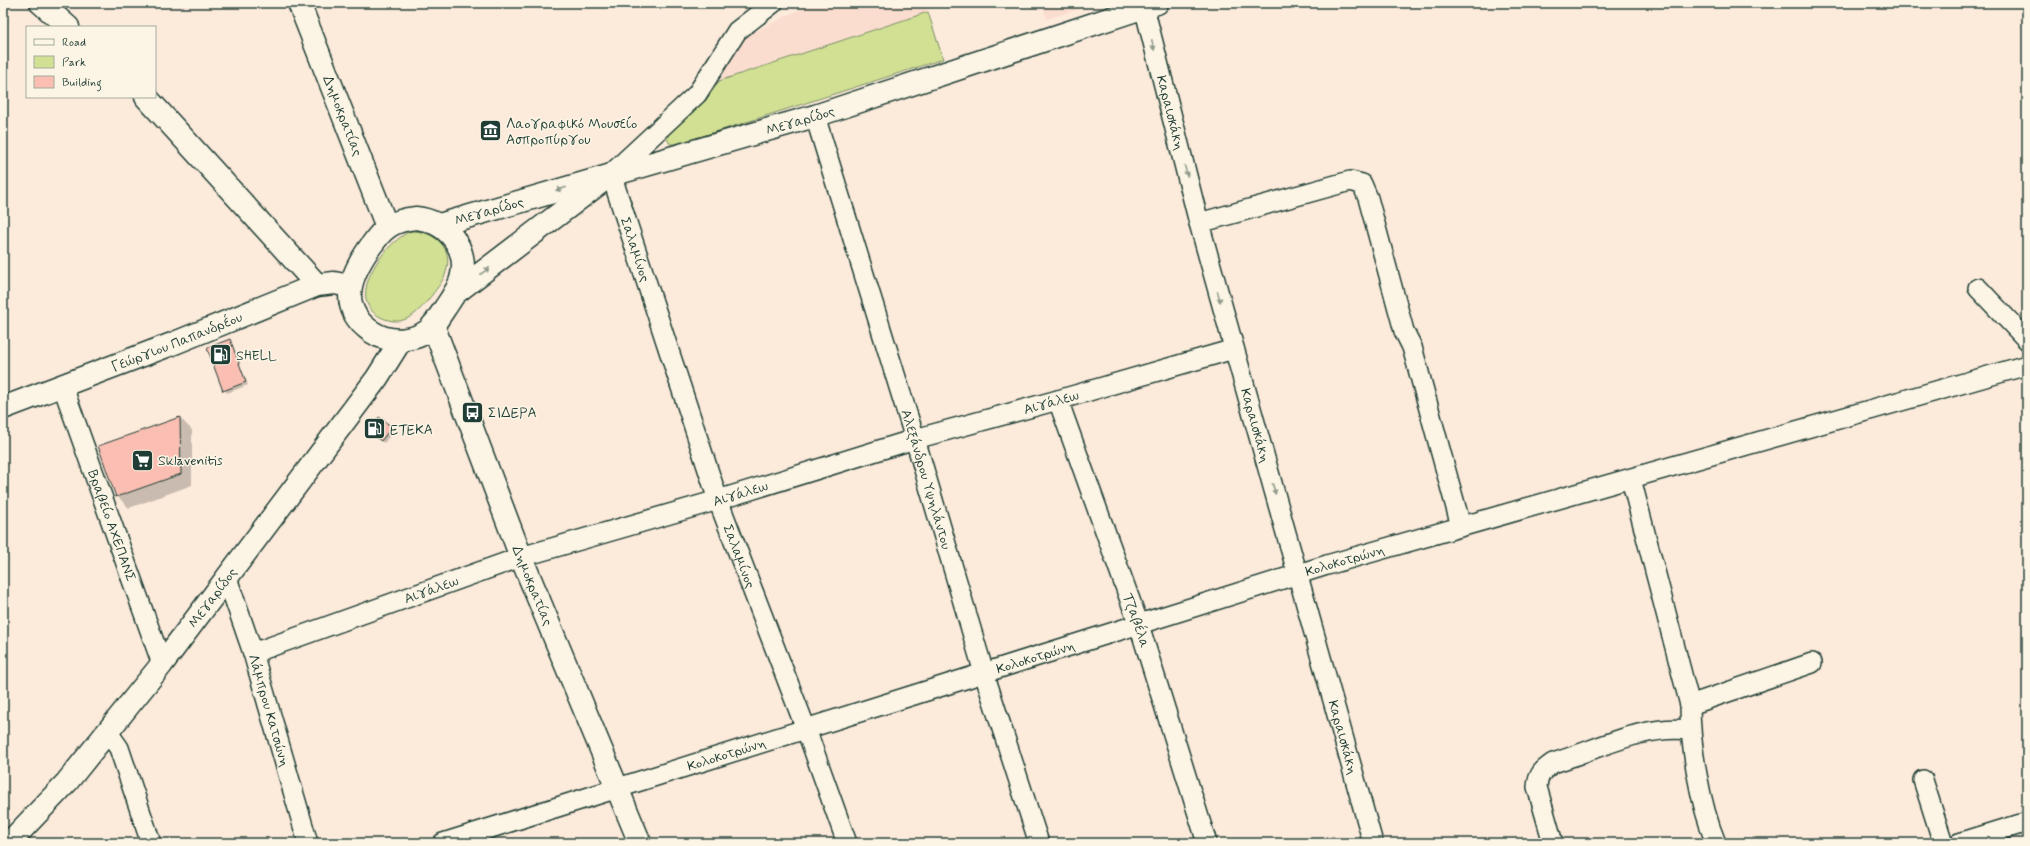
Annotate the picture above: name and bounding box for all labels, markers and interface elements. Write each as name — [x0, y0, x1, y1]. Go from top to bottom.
legend — [26, 26, 156, 98]
text: Road — [62, 35, 86, 51]
one-way arrow — [1151, 39, 1157, 51]
text: Park — [62, 55, 86, 71]
street label: Δημοκρατίας — [318, 73, 366, 159]
street label: Καραισκάκη — [1152, 74, 1188, 152]
text: Building — [62, 75, 102, 92]
street label: Μεγαρίδος — [764, 102, 837, 140]
place label: Λαογραφικό Μουσείο Ασπροπύργου — [506, 115, 637, 149]
museum icon: Λαογραφικό Μουσείο Ασπροπύργου — [478, 118, 504, 144]
one-way arrow — [1183, 165, 1189, 177]
one-way arrow — [554, 186, 566, 192]
street label: Μεγαρίδος — [453, 193, 526, 230]
street label: Σαλαμίνος — [616, 215, 654, 284]
one-way arrow — [480, 267, 491, 275]
one-way arrow — [1216, 291, 1222, 303]
street label: Γεώργιου Παπανδρέου — [109, 308, 245, 376]
fuel station icon: SHELL — [207, 342, 233, 368]
place label: SHELL — [236, 347, 277, 365]
street label: Αιγάλεω — [1022, 386, 1081, 419]
street label: Καραισκάκη — [1236, 386, 1274, 465]
bus stop icon: ΣΙΔΕΡΑ — [459, 399, 485, 425]
place label: ΣΙΔΕΡΑ — [488, 404, 537, 422]
street label: Αλεξάνδρου Υψηλάντου — [896, 407, 955, 552]
fuel station icon: ΕΤΕΚΑ — [362, 416, 388, 442]
place label: ΕΤΕΚΑ — [390, 421, 433, 439]
supermarket icon: Sklavenitis — [129, 447, 155, 473]
place label: Sklavenitis — [158, 452, 223, 470]
street label: Βραβείο ΑΧΕΠΑΝΣ — [83, 467, 140, 584]
street label: Αιγάλεω — [711, 477, 770, 511]
one-way arrow — [1271, 483, 1277, 495]
street label: Σαλαμίνος — [718, 522, 759, 591]
street label: Κολοκοτρώνη — [1303, 541, 1387, 581]
street label: Δημοκρατίας — [508, 543, 557, 629]
street label: Μεγαρίδος — [184, 564, 241, 632]
street label: Αιγάλεω — [402, 572, 461, 608]
street label: Τζαβέλα — [1118, 591, 1154, 650]
street label: Κολοκοτρώνη — [994, 637, 1077, 678]
street label: Λάμπρου Κατσώνη — [244, 652, 293, 769]
street label: Καραισκάκη — [1323, 698, 1361, 777]
street label: Κολοκοτρώνη — [685, 734, 768, 776]

